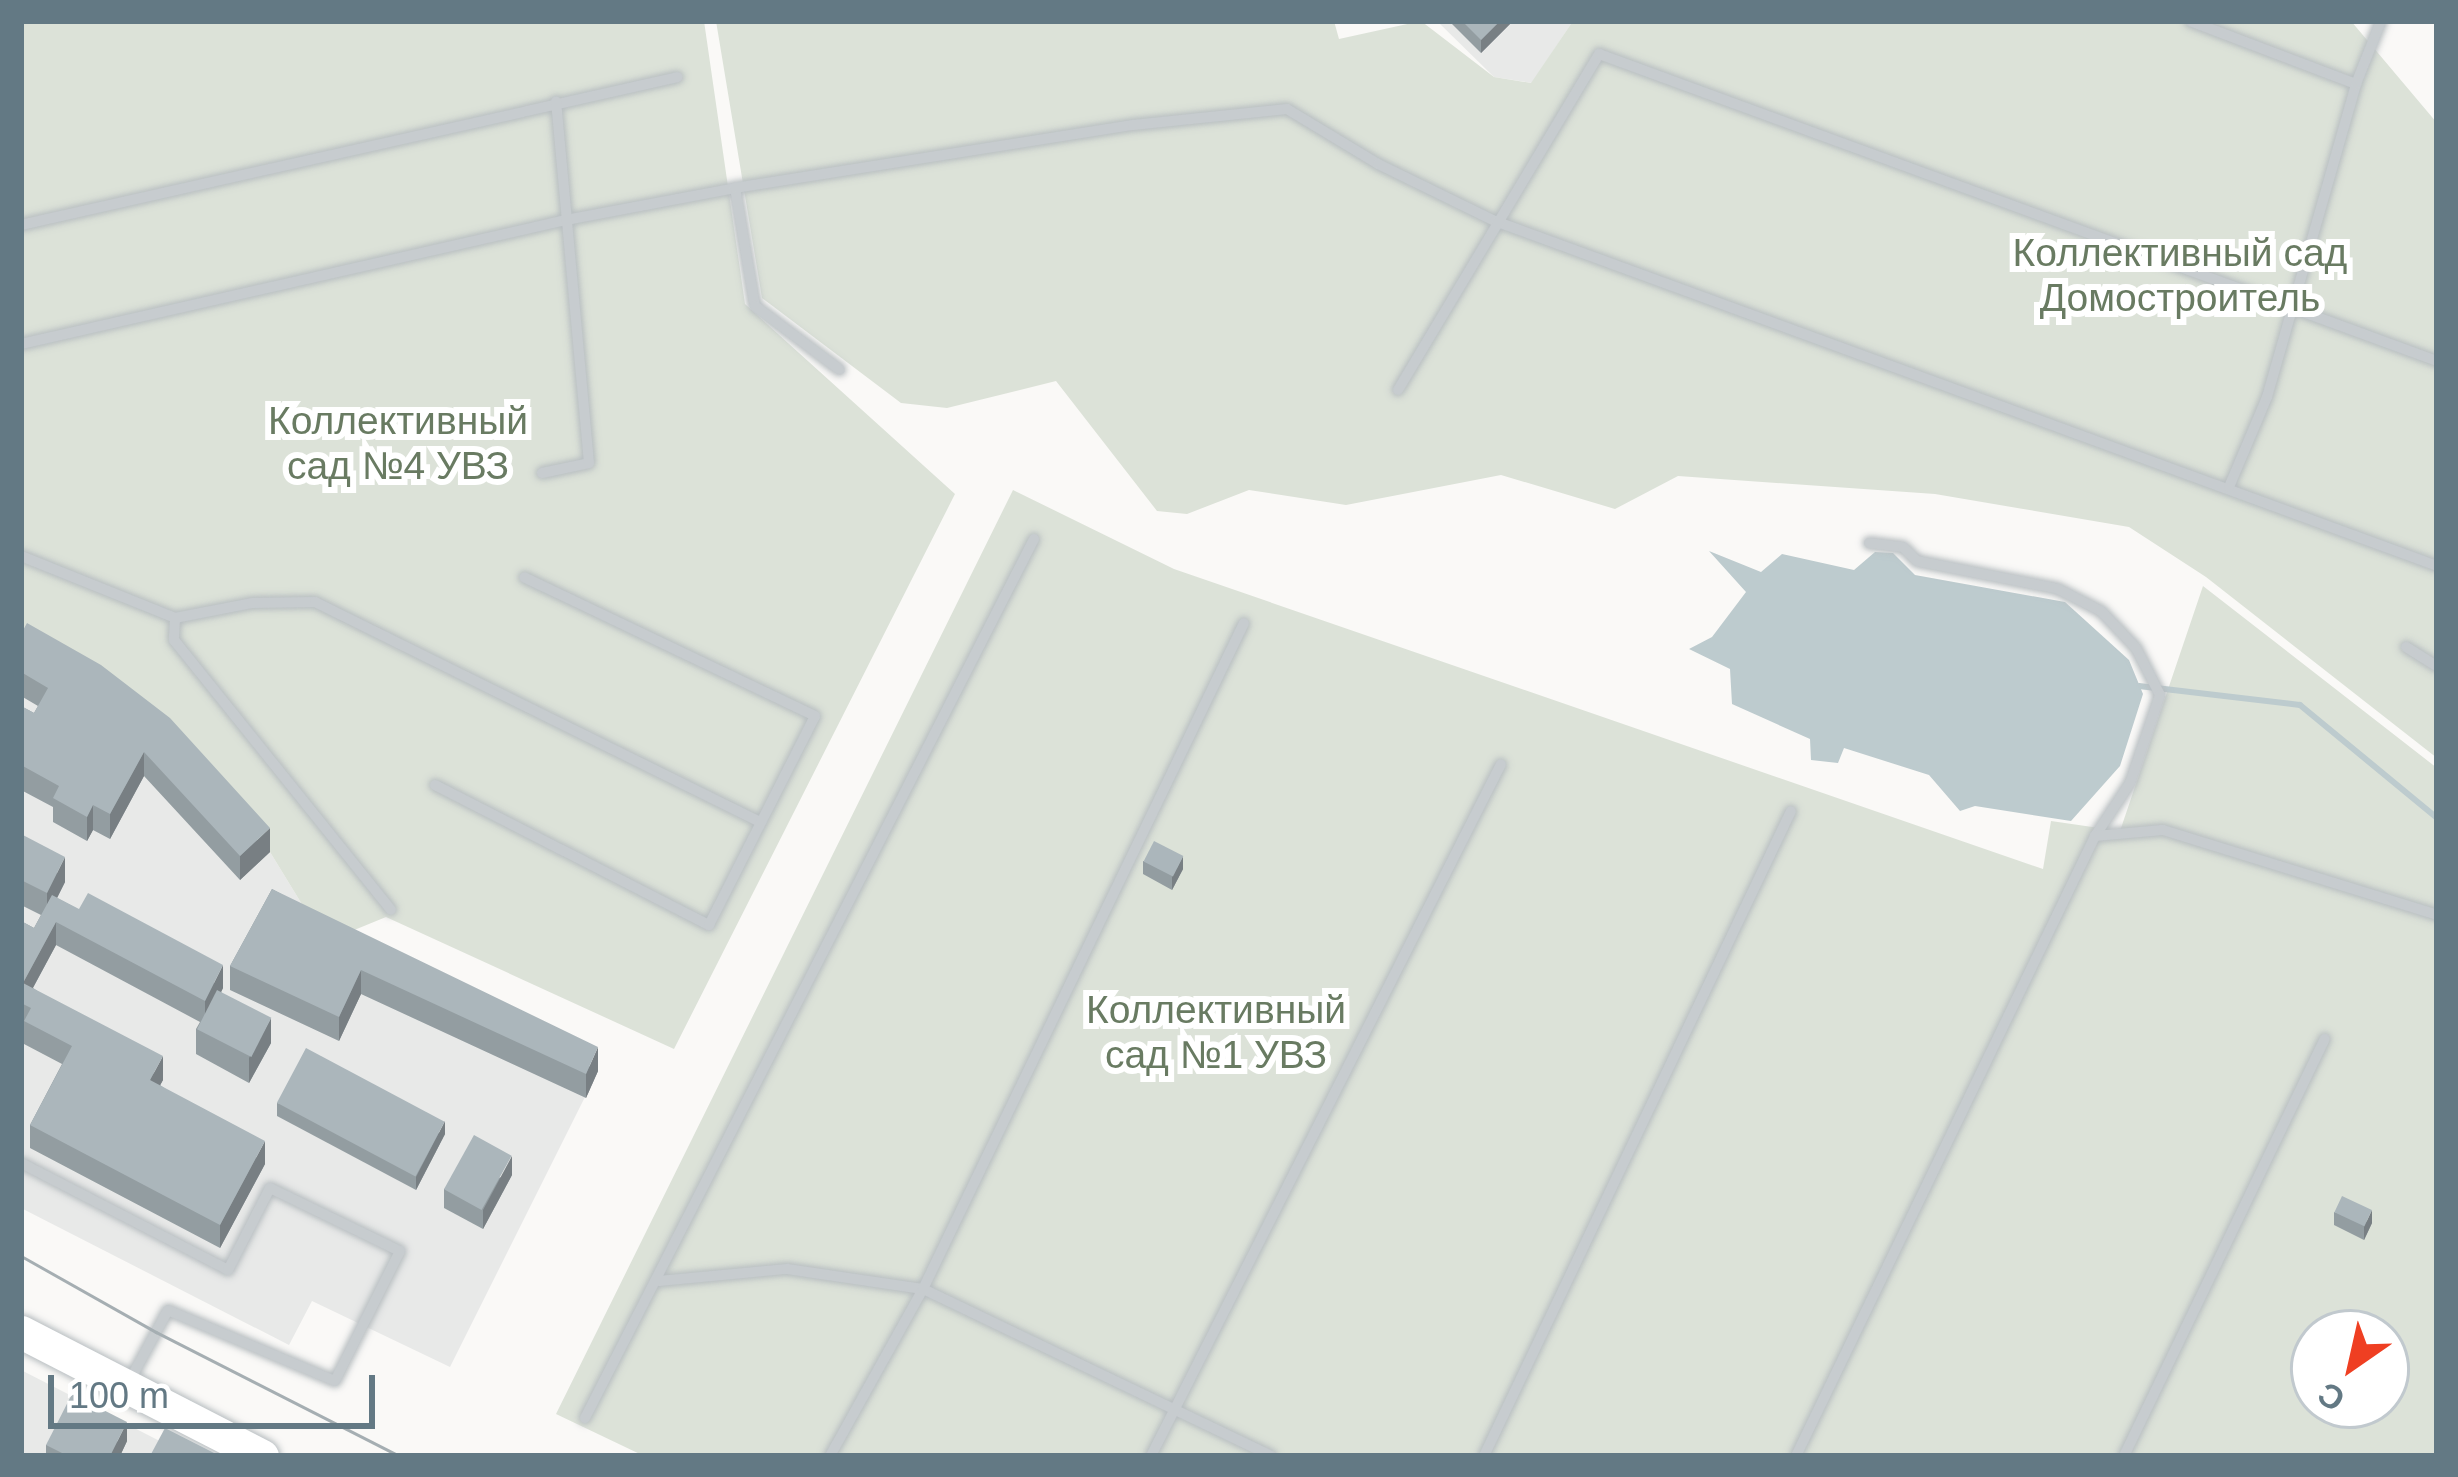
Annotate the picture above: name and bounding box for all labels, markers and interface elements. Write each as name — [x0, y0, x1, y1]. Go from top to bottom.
park label: Коллективный сад Домостроитель — [2013, 231, 2347, 322]
park label: Коллективный сад №4 УВЗ — [268, 399, 528, 490]
park label: Коллективный сад №1 УВЗ — [1086, 988, 1346, 1079]
north arrow — [2290, 1309, 2410, 1429]
scale bar — [54, 1351, 381, 1425]
text: 100 m — [69, 1375, 169, 1416]
text: С — [2311, 1375, 2351, 1419]

